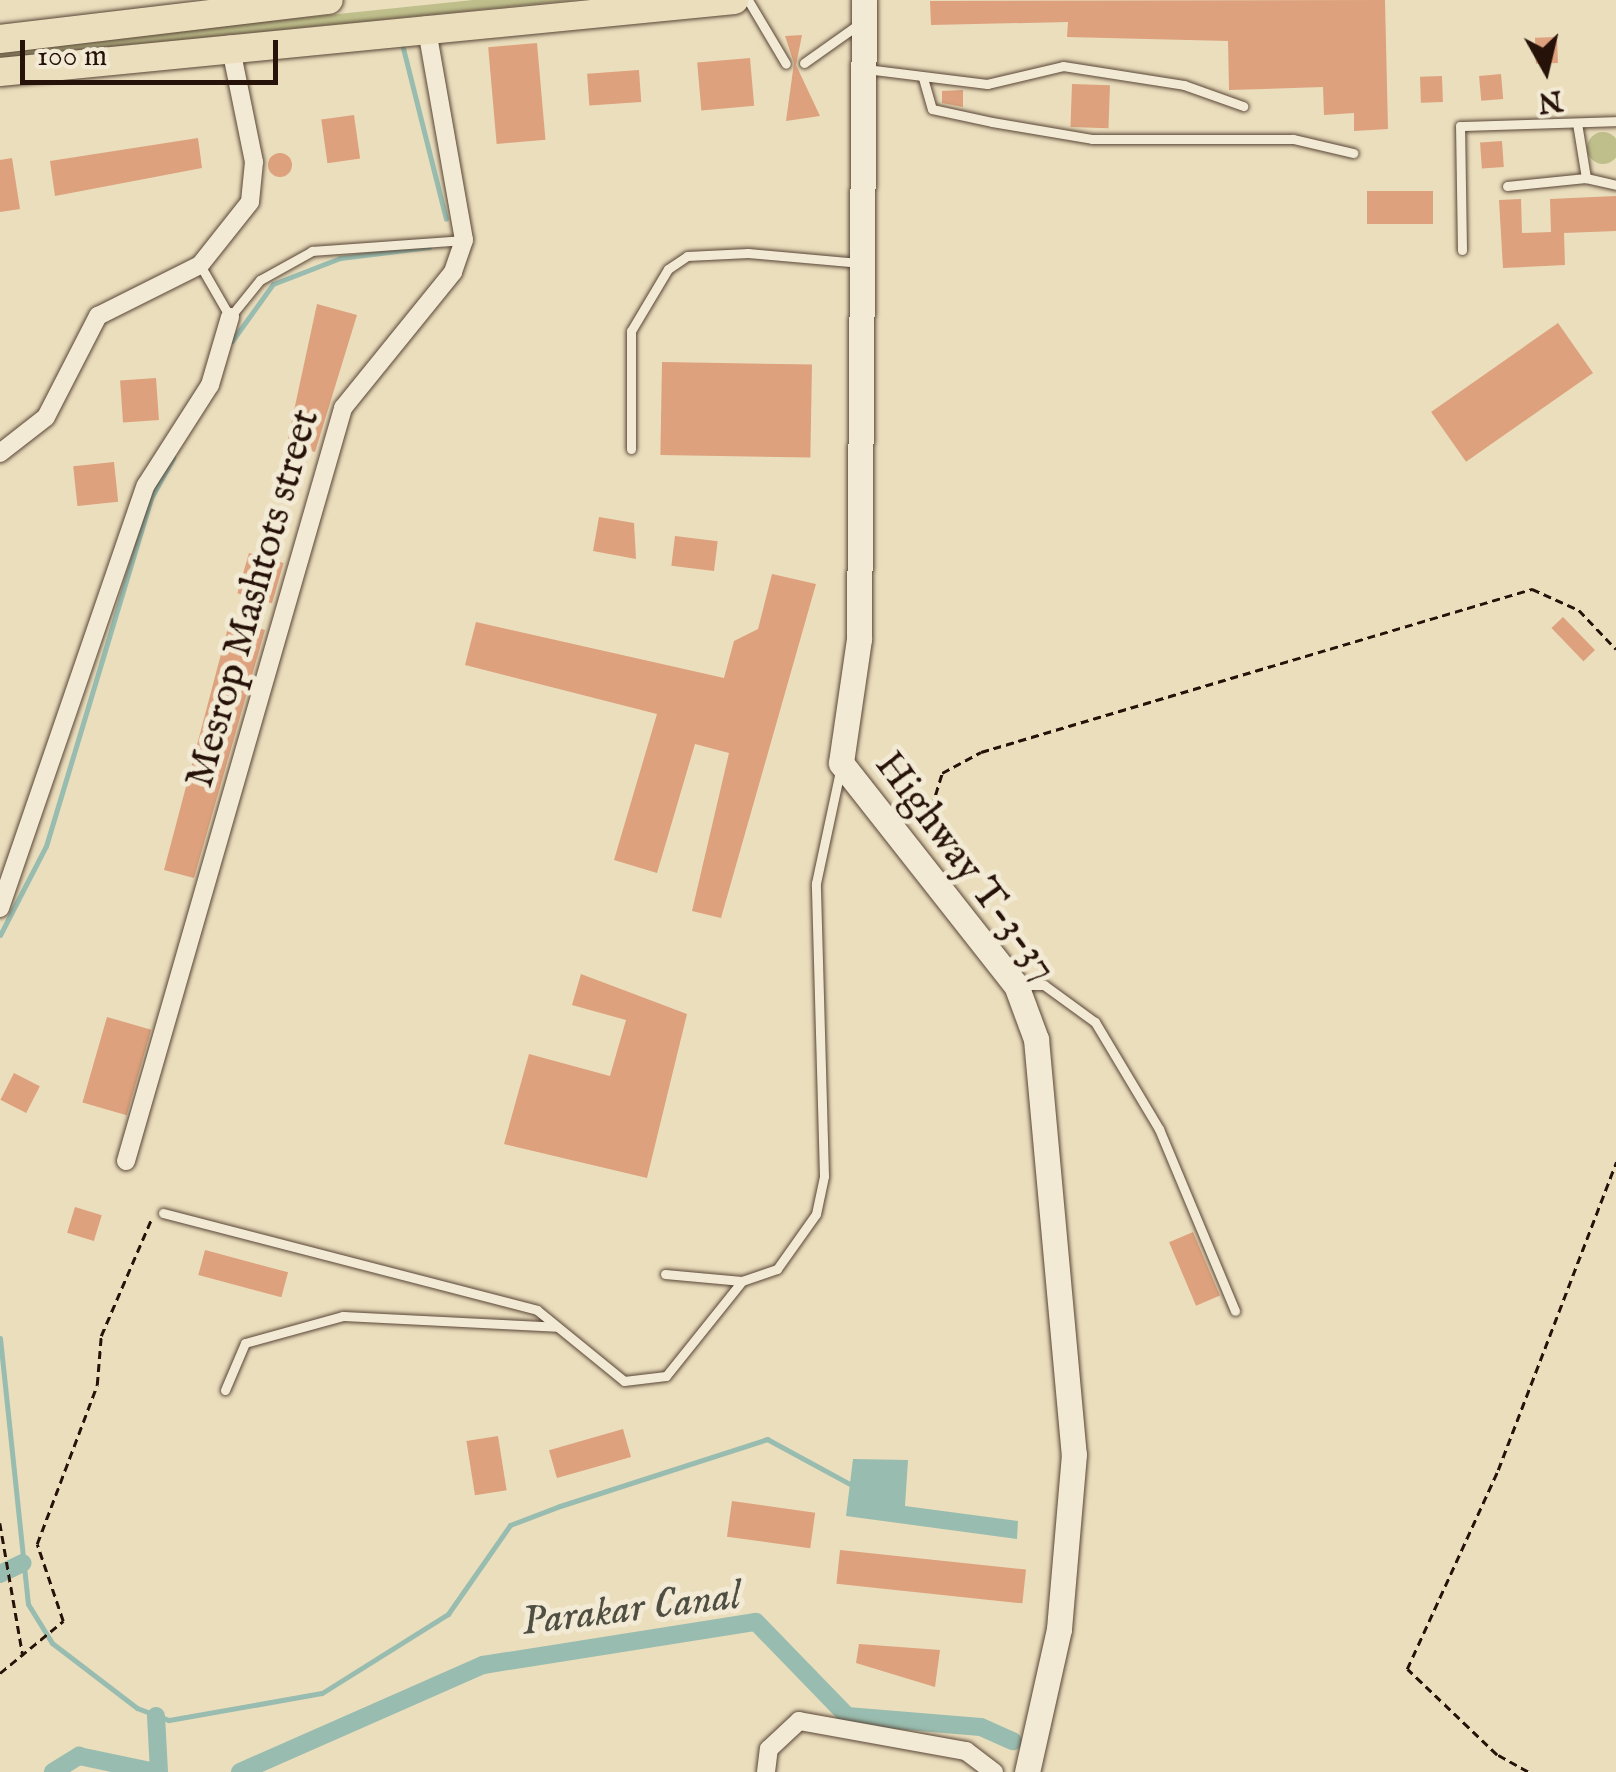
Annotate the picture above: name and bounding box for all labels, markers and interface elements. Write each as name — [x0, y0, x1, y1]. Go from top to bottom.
scale bar — [25, 20, 282, 82]
north arrow — [1496, 20, 1596, 120]
text: 100 m — [37, 38, 107, 76]
text: N — [1536, 81, 1565, 119]
street label: Mesrop Mashtots street — [177, 404, 331, 794]
street label: Highway T-3-37 — [863, 743, 1067, 991]
water label: Parakar Canal — [519, 1572, 743, 1648]

